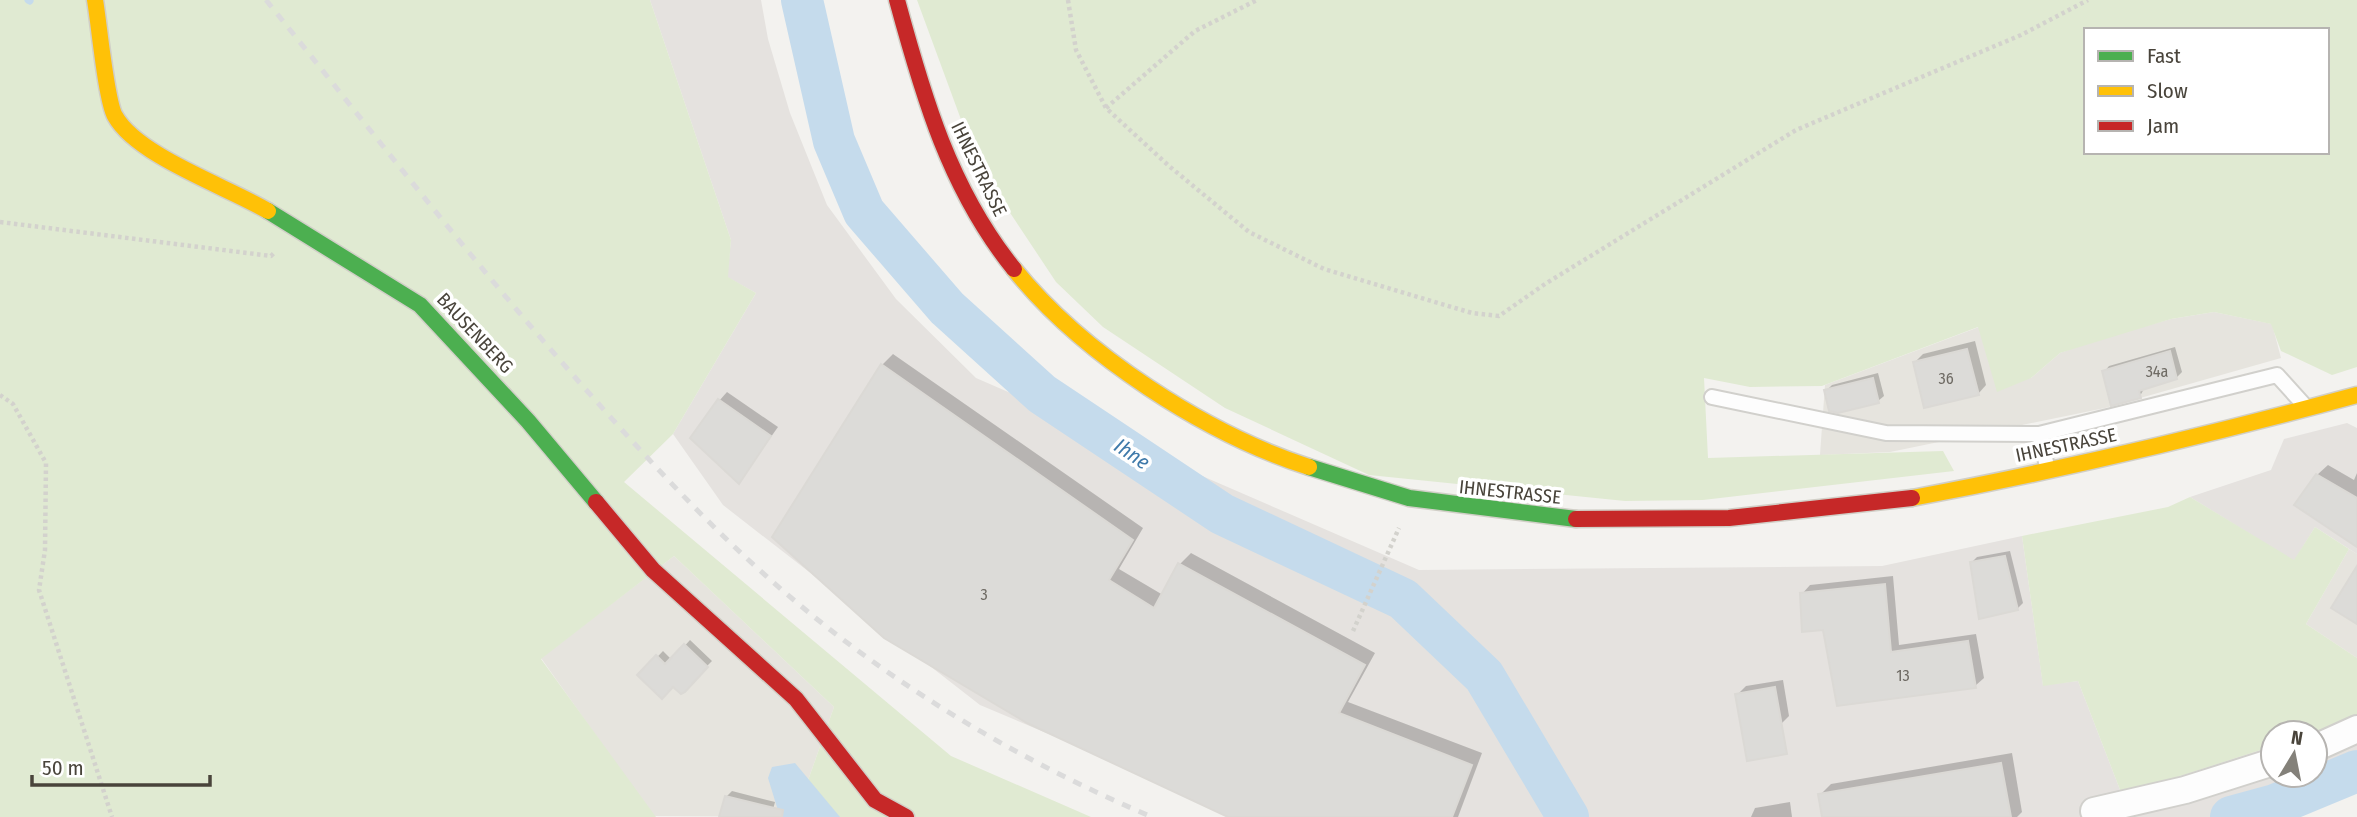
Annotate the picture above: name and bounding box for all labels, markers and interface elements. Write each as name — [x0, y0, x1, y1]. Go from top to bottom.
legend — [2084, 28, 2329, 154]
text: Fast — [2147, 43, 2181, 69]
text: Slow — [2147, 78, 2188, 104]
text: Jam — [2147, 113, 2179, 139]
street label: IHNESTRASSE — [946, 118, 1012, 220]
street label: BAUSENBERG — [432, 288, 518, 378]
house number: 34a — [2146, 362, 2169, 381]
house number: 36 — [1938, 369, 1954, 388]
street label: IHNESTRASSE — [2014, 423, 2119, 467]
water label: Ihne — [1109, 433, 1155, 475]
street label: IHNESTRASSE — [1458, 475, 1562, 509]
house number: 3 — [980, 585, 988, 604]
house number: 13 — [1896, 666, 1910, 685]
north arrow — [2259, 719, 2329, 789]
text: N — [2289, 725, 2304, 750]
scale bar — [32, 744, 210, 788]
text: 50 m — [42, 755, 84, 781]

